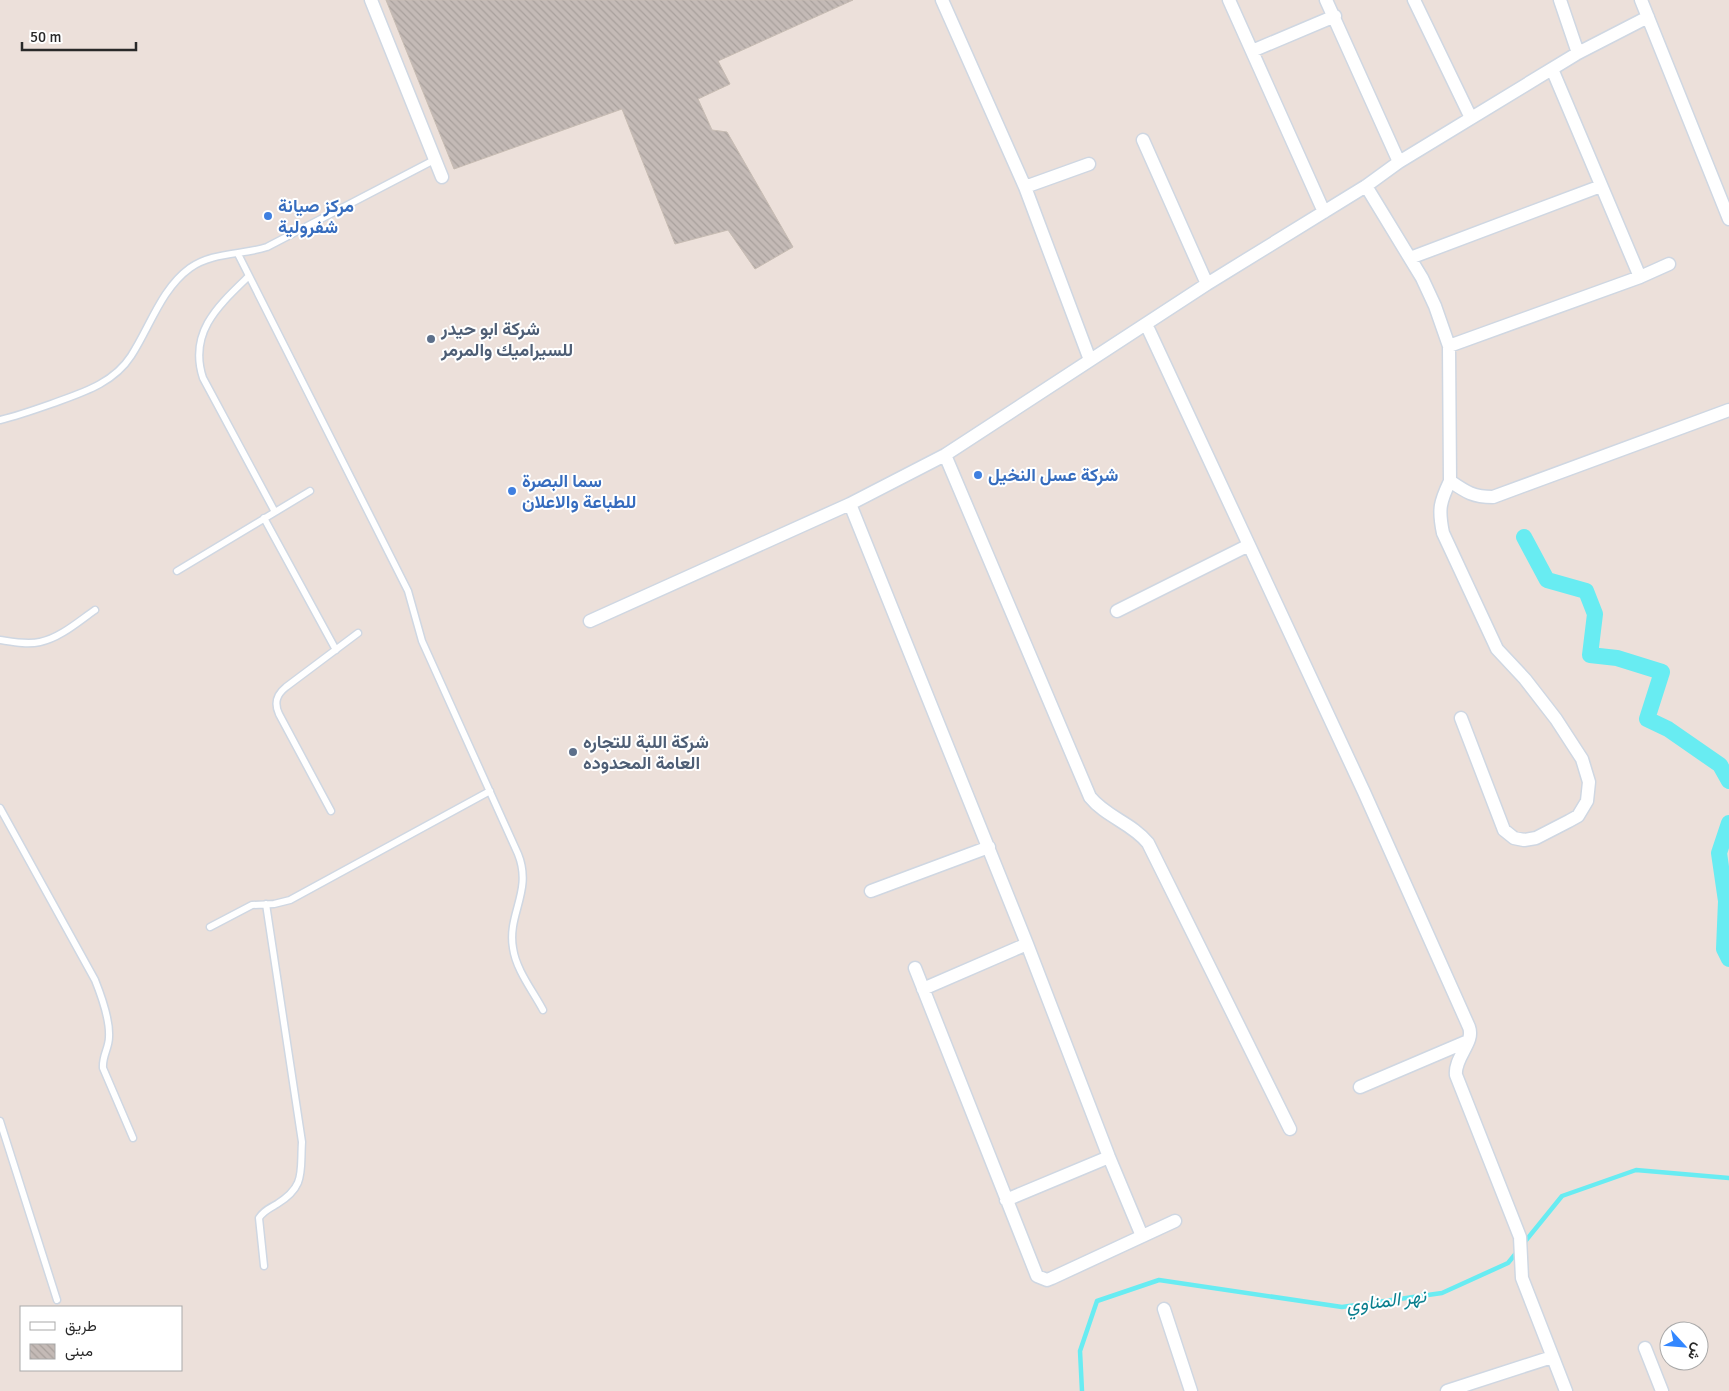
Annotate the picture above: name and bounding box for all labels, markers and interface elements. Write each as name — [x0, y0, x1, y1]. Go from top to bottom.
scale bar — [22, 20, 136, 52]
text: 50 m — [30, 28, 61, 46]
place label: مركز صيانة شفرولية — [278, 195, 354, 238]
marker: مركز صيانة شفرولية — [262, 210, 274, 222]
place label: شركة ابو حيدر للسيراميك والمرمر — [440, 318, 573, 361]
marker: شركة ابو حيدر للسيراميك والمرمر — [425, 333, 437, 345]
place label: شركة عسل النخيل — [988, 464, 1118, 486]
marker: شركة عسل النخيل — [972, 469, 984, 481]
place label: سما البصرة للطباعة والاعلان — [522, 470, 636, 513]
marker: سما البصرة للطباعة والاعلان — [506, 485, 518, 497]
place label: شركة اللبة للتجاره العامة المحدوده — [583, 731, 709, 774]
marker: شركة اللبة للتجاره العامة المحدوده — [567, 746, 579, 758]
water label: نهر المناوي — [1345, 1284, 1429, 1321]
legend — [20, 1306, 182, 1371]
text: طريق — [65, 1317, 97, 1336]
north arrow — [1659, 1321, 1709, 1371]
text: ش — [1684, 1340, 1707, 1363]
text: مبنى — [65, 1342, 93, 1361]

